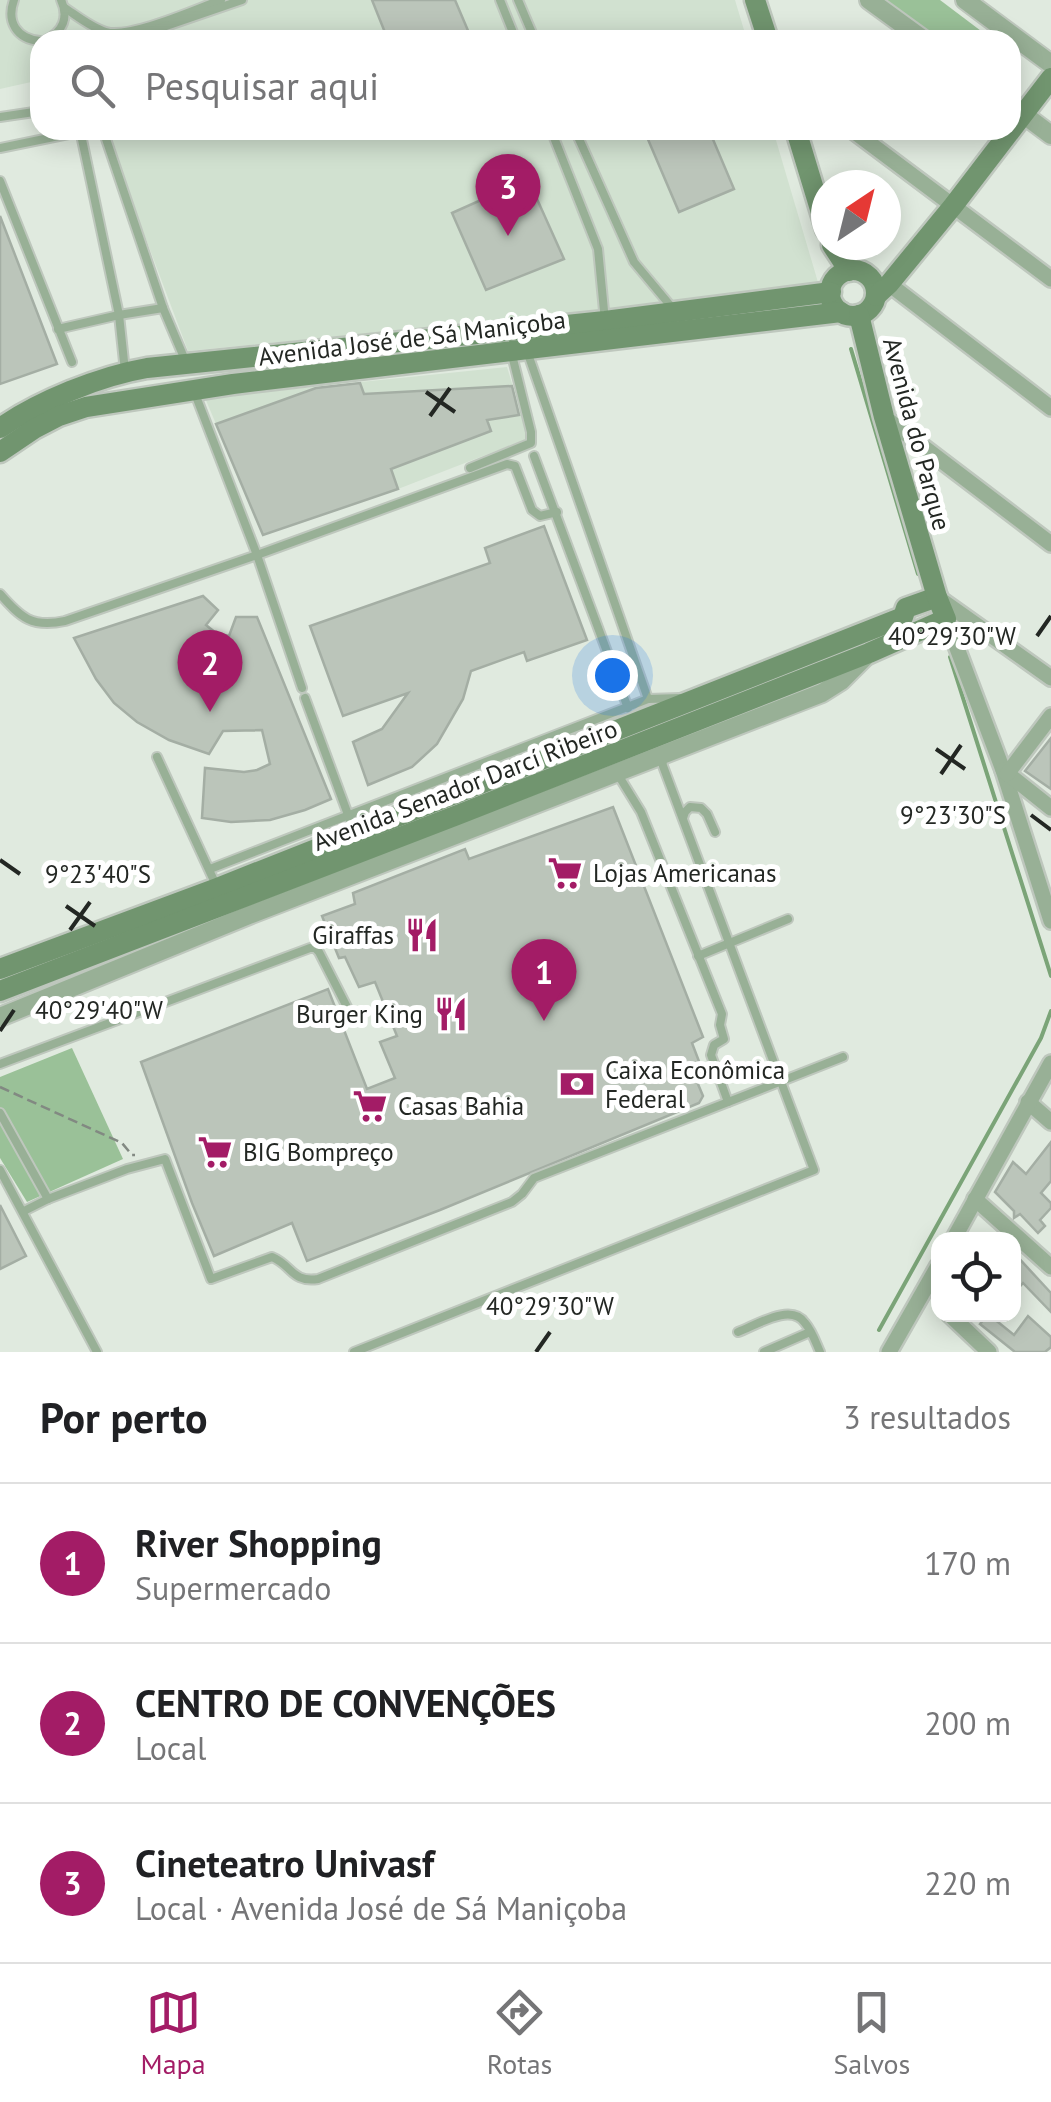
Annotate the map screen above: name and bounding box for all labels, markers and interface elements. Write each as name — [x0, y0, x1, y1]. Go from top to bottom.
search box — [30, 30, 1021, 140]
icon: search — [65, 58, 120, 113]
text: Pesquisar aqui — [145, 61, 379, 110]
pin: 3 — [476, 154, 540, 236]
north arrow — [811, 170, 901, 260]
street label: Avenida José de Sá Maniçoba — [256, 303, 568, 373]
street label: Avenida do Parque — [876, 334, 958, 534]
text: 40°29'30"W — [888, 620, 1016, 652]
pin: 2 — [178, 630, 242, 712]
your location — [587, 650, 638, 701]
street label: Avenida Senador Darcí Ribeiro — [308, 712, 622, 858]
text: 9°23'30"S — [900, 799, 1006, 831]
supermarket icon: Lojas Americanas — [546, 854, 584, 892]
place label: Lojas Americanas — [593, 857, 776, 889]
text: 9°23'40"S — [45, 858, 151, 890]
restaurant icon: Giraffas — [403, 916, 441, 954]
place label: Giraffas — [312, 919, 394, 951]
pin: 1 — [512, 938, 576, 1021]
text: 40°29'40"W — [35, 994, 163, 1026]
restaurant icon: Burger King — [432, 995, 470, 1033]
place label: Burger King — [296, 998, 423, 1030]
place label: Caixa Econômica Federal — [605, 1054, 785, 1115]
bank icon: Caixa Econômica Federal — [558, 1065, 596, 1103]
supermarket icon: Casas Bahia — [351, 1087, 389, 1125]
place label: Casas Bahia — [398, 1090, 524, 1122]
supermarket icon: BIG Bompreço — [196, 1133, 234, 1171]
place label: BIG Bompreço — [243, 1136, 394, 1168]
map controls — [931, 1232, 1021, 1322]
button: locate — [931, 1232, 1021, 1322]
text: 40°29'30"W — [486, 1290, 614, 1322]
text: Por perto — [40, 1390, 207, 1445]
text: 3 resultados — [843, 1396, 1011, 1438]
text: River Shopping — [135, 1518, 382, 1567]
text: 1 — [63, 1542, 82, 1584]
text: 170 m — [924, 1542, 1011, 1584]
text: Supermercado — [135, 1567, 331, 1609]
text: CENTRO DE CONVENÇÕES — [135, 1678, 556, 1727]
text: 2 — [63, 1702, 82, 1744]
text: 200 m — [924, 1702, 1011, 1744]
text: Local — [135, 1727, 206, 1769]
text: Cineteatro Univasf — [135, 1838, 434, 1887]
text: 3 — [63, 1862, 82, 1904]
text: 220 m — [924, 1862, 1011, 1904]
text: Local · Avenida José de Sá Maniçoba — [135, 1887, 627, 1929]
tab: Mapa — [141, 1985, 206, 2082]
tab: Rotas — [487, 1985, 552, 2082]
tab: Salvos — [833, 1985, 910, 2082]

